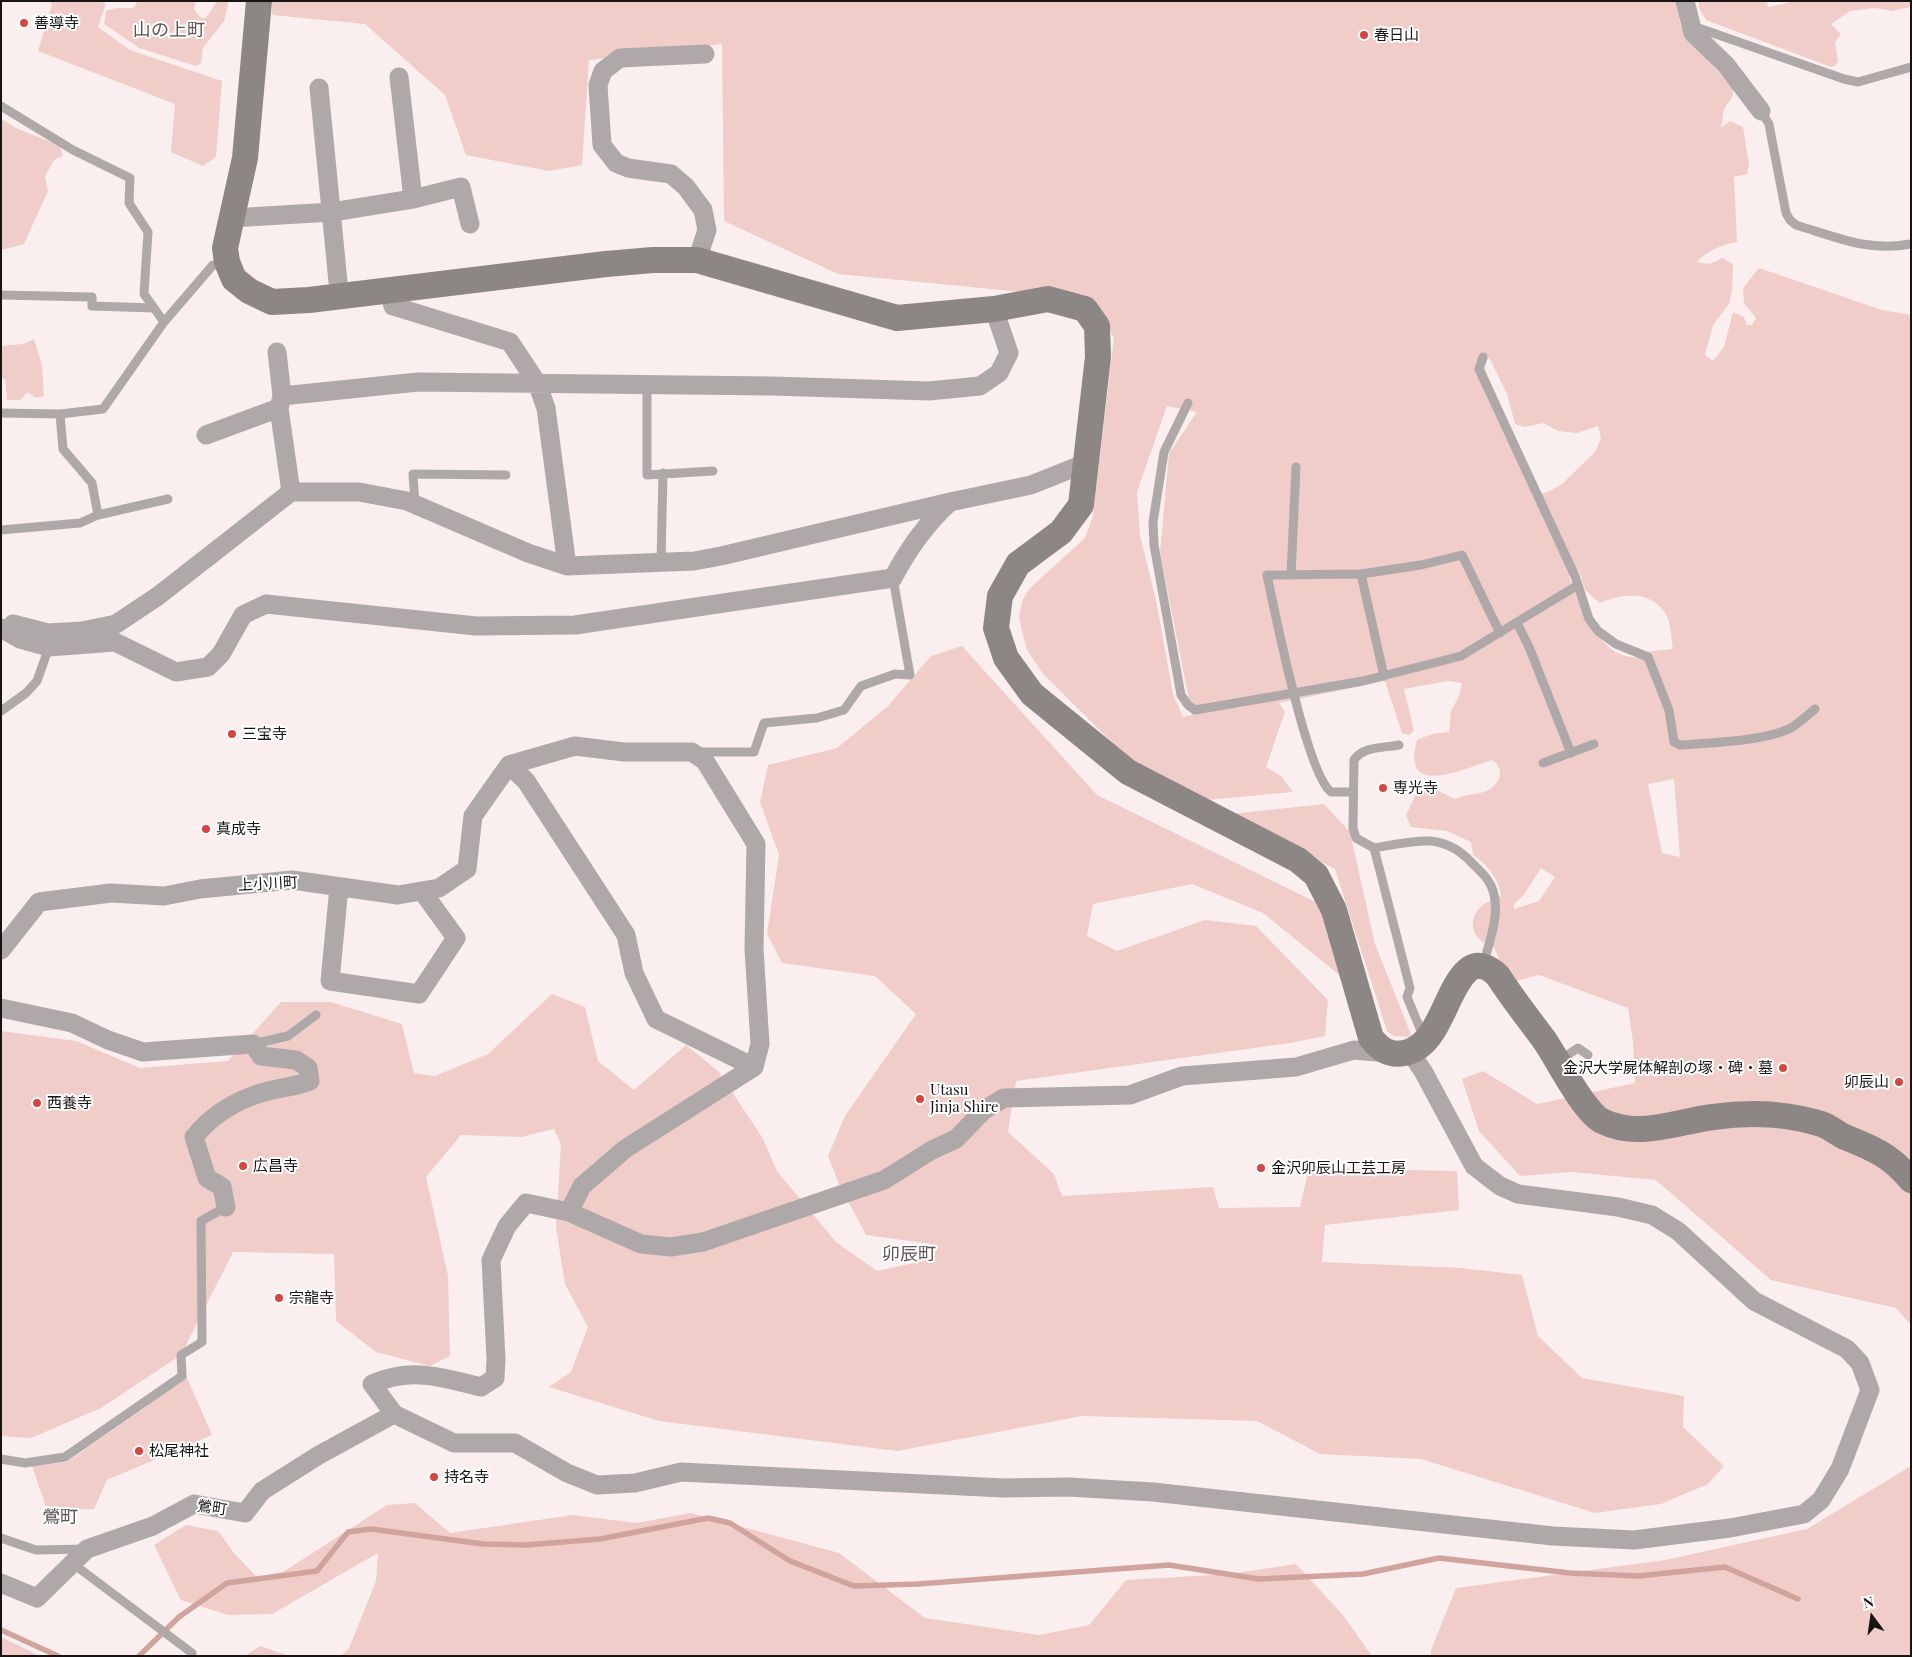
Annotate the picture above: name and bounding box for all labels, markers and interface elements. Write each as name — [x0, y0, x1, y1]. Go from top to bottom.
place label: 善導寺 — [34, 14, 79, 32]
marker: 善導寺 — [18, 17, 30, 29]
district label: 山の上町 — [133, 19, 205, 41]
place label: 春日山 — [1374, 26, 1419, 44]
marker: 春日山 — [1358, 29, 1370, 41]
place label: 三宝寺 — [242, 725, 287, 743]
marker: 三宝寺 — [226, 728, 238, 740]
place label: 専光寺 — [1393, 779, 1438, 797]
marker: 専光寺 — [1377, 782, 1389, 794]
place label: 真成寺 — [216, 820, 261, 838]
marker: 真成寺 — [200, 823, 212, 835]
street label: 上小川町 — [238, 873, 298, 895]
place label: 金沢大学屍体解剖の塚・碑・墓 — [1563, 1059, 1773, 1077]
marker: 金沢大学屍体解剖の塚・碑・墓 — [1777, 1062, 1789, 1074]
place label: 卯辰山 — [1844, 1073, 1889, 1091]
marker: 卯辰山 — [1893, 1076, 1905, 1088]
place label: Utasu Jinja Shire — [930, 1081, 999, 1116]
marker: Utasu Jinja Shire — [914, 1093, 926, 1105]
place label: 西養寺 — [47, 1094, 92, 1112]
marker: 西養寺 — [31, 1097, 43, 1109]
place label: 広昌寺 — [253, 1157, 298, 1175]
place label: 金沢卯辰山工芸工房 — [1271, 1159, 1406, 1177]
marker: 広昌寺 — [237, 1160, 249, 1172]
marker: 金沢卯辰山工芸工房 — [1255, 1162, 1267, 1174]
district label: 卯辰町 — [882, 1243, 936, 1265]
place label: 宗龍寺 — [289, 1289, 334, 1307]
marker: 宗龍寺 — [273, 1292, 285, 1304]
place label: 松尾神社 — [149, 1442, 209, 1460]
marker: 松尾神社 — [133, 1445, 145, 1457]
place label: 持名寺 — [444, 1468, 489, 1486]
marker: 持名寺 — [428, 1471, 440, 1483]
street label: 鶯町 — [196, 1497, 228, 1519]
district label: 鶯町 — [42, 1506, 78, 1528]
north arrow — [1847, 1592, 1897, 1642]
text: N — [1861, 1592, 1875, 1612]

